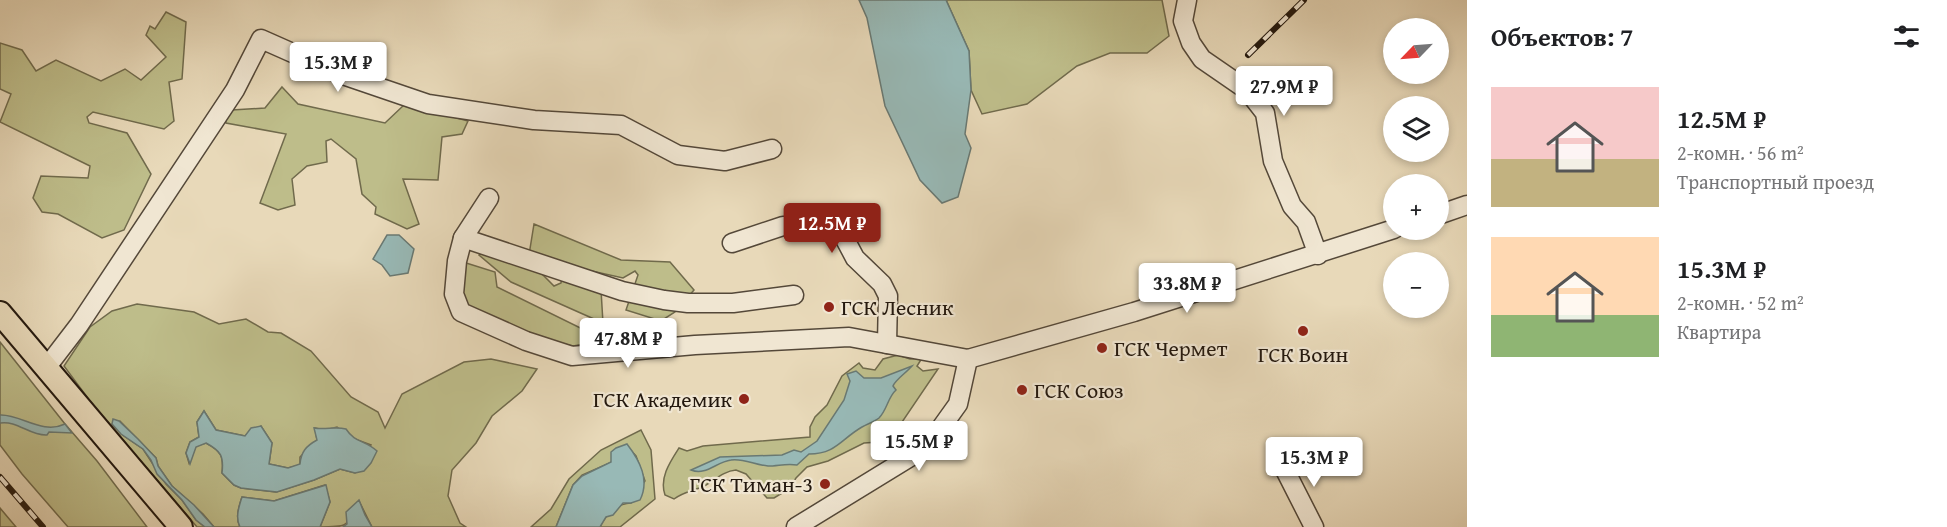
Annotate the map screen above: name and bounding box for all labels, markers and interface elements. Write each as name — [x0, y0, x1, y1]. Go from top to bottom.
text: Объектов: 7 — [1491, 17, 1634, 56]
north arrow — [1383, 18, 1449, 84]
map controls — [1383, 18, 1449, 318]
icon: filters — [1890, 20, 1923, 53]
pin: 15.3M ₽ — [283, 42, 393, 93]
text: 15.3M ₽ — [304, 47, 372, 76]
pin: 27.9M ₽ — [1229, 66, 1339, 117]
text: 27.9M ₽ — [1250, 71, 1318, 100]
button: layers — [1383, 96, 1449, 162]
text: 12.5M ₽ — [1677, 99, 1766, 138]
icon: home — [1539, 111, 1611, 183]
text: 2-комн. · 56 m² — [1677, 138, 1804, 167]
text: Транспортный проезд — [1677, 167, 1874, 196]
button: + — [1383, 174, 1449, 240]
pin: 12.5M ₽ — [777, 203, 887, 254]
text: 12.5M ₽ — [798, 208, 866, 237]
text: 15.3M ₽ — [1677, 249, 1766, 288]
button: − — [1383, 252, 1449, 318]
icon: home — [1539, 261, 1611, 333]
pin: 33.8M ₽ — [1132, 263, 1242, 314]
text: 33.8M ₽ — [1153, 268, 1221, 297]
text: 2-комн. · 52 m² — [1677, 288, 1804, 317]
place label: ГСК Лесник — [841, 291, 954, 323]
marker: ГСК Лесник — [822, 300, 836, 314]
text: Квартира — [1677, 317, 1761, 346]
pin: 47.8M ₽ — [573, 318, 683, 369]
text: 47.8M ₽ — [594, 323, 662, 352]
marker: ГСК Воин — [1296, 324, 1310, 338]
place label: ГСК Чермет — [1114, 332, 1228, 364]
place label: ГСК Воин — [1258, 338, 1348, 370]
marker: ГСК Чермет — [1095, 341, 1109, 355]
place label: ГСК Союз — [1034, 374, 1124, 406]
place label: ГСК Академик — [593, 383, 732, 415]
marker: ГСК Союз — [1015, 383, 1029, 397]
marker: ГСК Академик — [737, 392, 751, 406]
pin: 15.5M ₽ — [864, 421, 974, 472]
text: 15.5M ₽ — [885, 426, 953, 455]
pin: 15.3M ₽ — [1259, 437, 1369, 488]
text: 15.3M ₽ — [1280, 442, 1348, 471]
place label: ГСК Тиман-3 — [690, 468, 813, 500]
marker: ГСК Тиман-3 — [818, 477, 832, 491]

